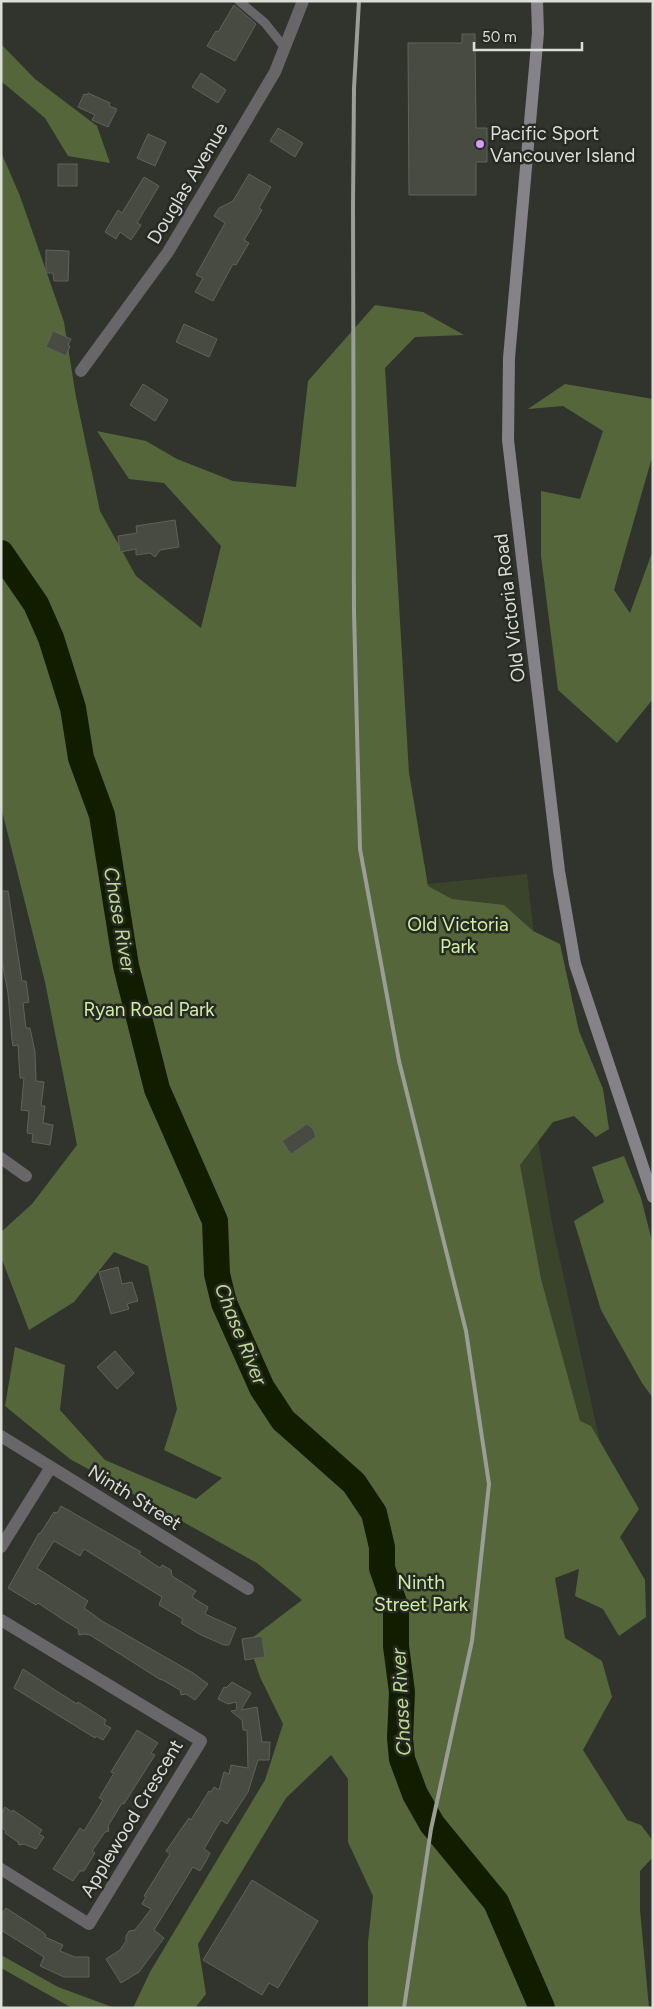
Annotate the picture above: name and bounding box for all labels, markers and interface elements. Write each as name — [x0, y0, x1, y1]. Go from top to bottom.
scale bar — [474, 20, 582, 52]
text: 50 m — [482, 28, 517, 46]
street label: Douglas Avenue — [142, 118, 233, 248]
place label: Pacific Sport Vancouver Island — [490, 122, 635, 167]
marker: Pacific Sport Vancouver Island — [474, 138, 486, 150]
street label: Old Victoria Road — [489, 532, 530, 684]
water label: Chase River — [99, 865, 141, 976]
park label: Old Victoria Park — [407, 913, 509, 958]
park label: Ryan Road Park — [83, 998, 215, 1021]
water label: Chase River — [210, 1280, 273, 1390]
street label: Ninth Street — [84, 1460, 186, 1535]
park label: Ninth Street Park — [374, 1571, 469, 1616]
water label: Chase River — [386, 1646, 416, 1756]
street label: Applewood Crescent — [75, 1735, 188, 1901]

